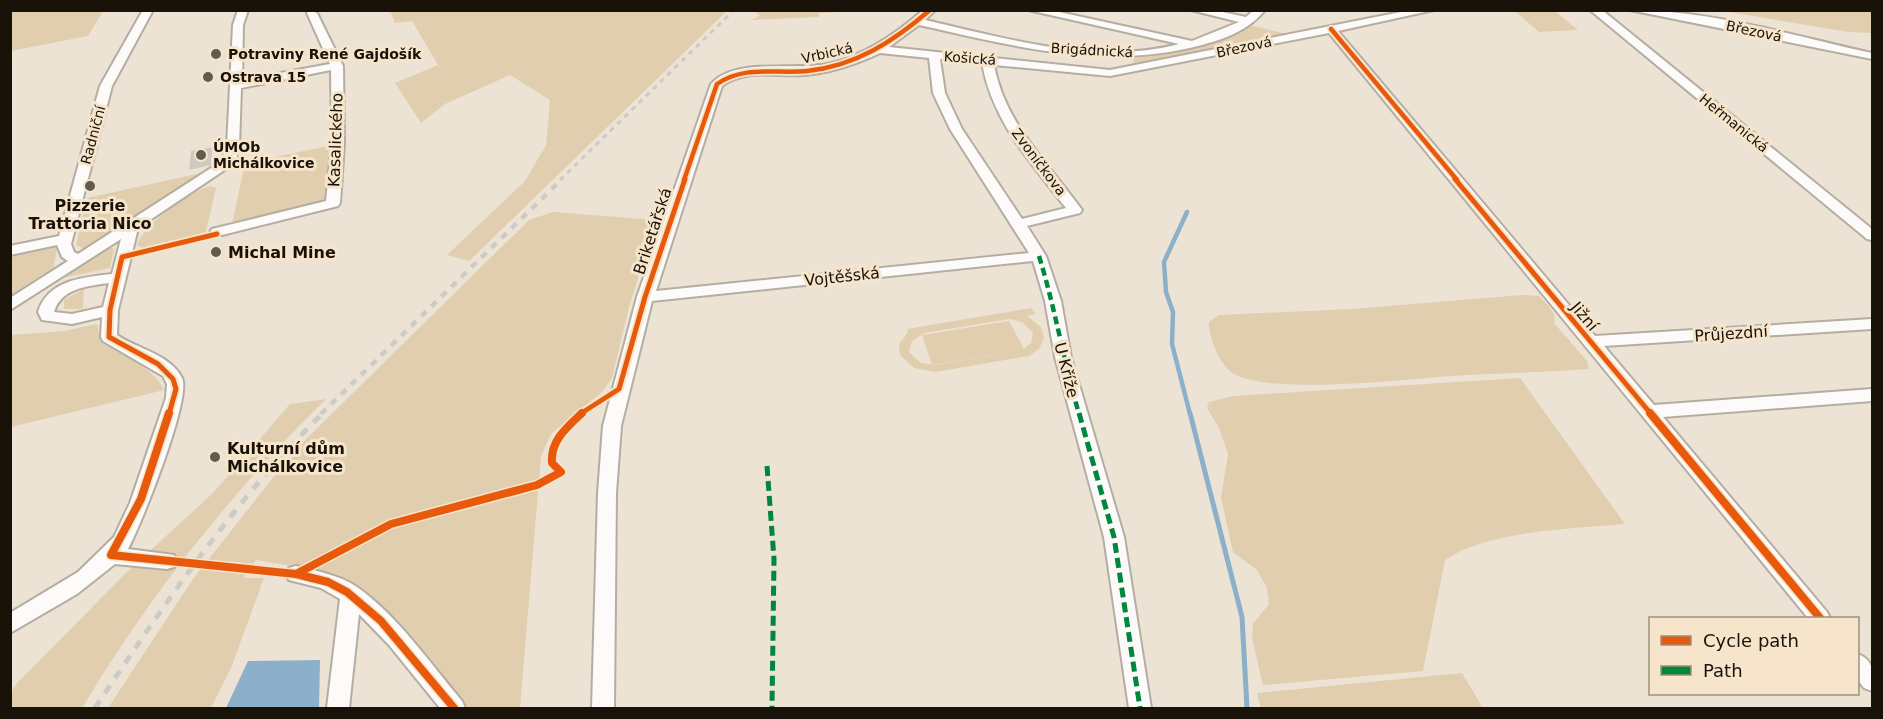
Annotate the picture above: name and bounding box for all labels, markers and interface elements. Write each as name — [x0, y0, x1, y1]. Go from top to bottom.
street label: Březová — [1725, 17, 1783, 45]
street label: Březová — [1215, 33, 1273, 61]
street label: Vrbická — [800, 39, 854, 67]
street label: Brigádnická — [1050, 40, 1134, 60]
place label: Potraviny René Gajdošík — [228, 46, 422, 62]
marker: Potraviny René Gajdošík — [209, 47, 223, 61]
street label: Košická — [943, 48, 997, 68]
place label: Ostrava 15 — [220, 69, 306, 85]
marker: Ostrava 15 — [201, 70, 215, 84]
street label: Heřmanická — [1696, 90, 1772, 156]
street label: Kasalického — [324, 93, 347, 187]
street label: Radniční — [77, 103, 109, 166]
street label: Zvoníčkova — [1009, 125, 1069, 199]
place label: ÚMOb Michálkovice — [213, 138, 315, 171]
marker: ÚMOb Michálkovice — [194, 148, 208, 162]
marker: Pizzerie Trattoria Nico — [83, 179, 97, 193]
street label: Briketářská — [629, 185, 675, 277]
place label: Pizzerie Trattoria Nico — [28, 196, 152, 233]
place label: Michal Mine — [228, 243, 336, 262]
marker: Michal Mine — [209, 245, 223, 259]
street label: Vojtěšská — [804, 263, 881, 290]
street label: Jižní — [1566, 297, 1603, 335]
street label: Průjezdní — [1694, 321, 1769, 346]
street label: U Kříže — [1050, 340, 1083, 400]
place label: Kulturní dům Michálkovice — [227, 439, 345, 476]
marker: Kulturní dům Michálkovice — [208, 450, 222, 464]
legend — [1649, 617, 1859, 695]
text: Cycle path — [1703, 630, 1799, 651]
text: Path — [1703, 660, 1743, 681]

